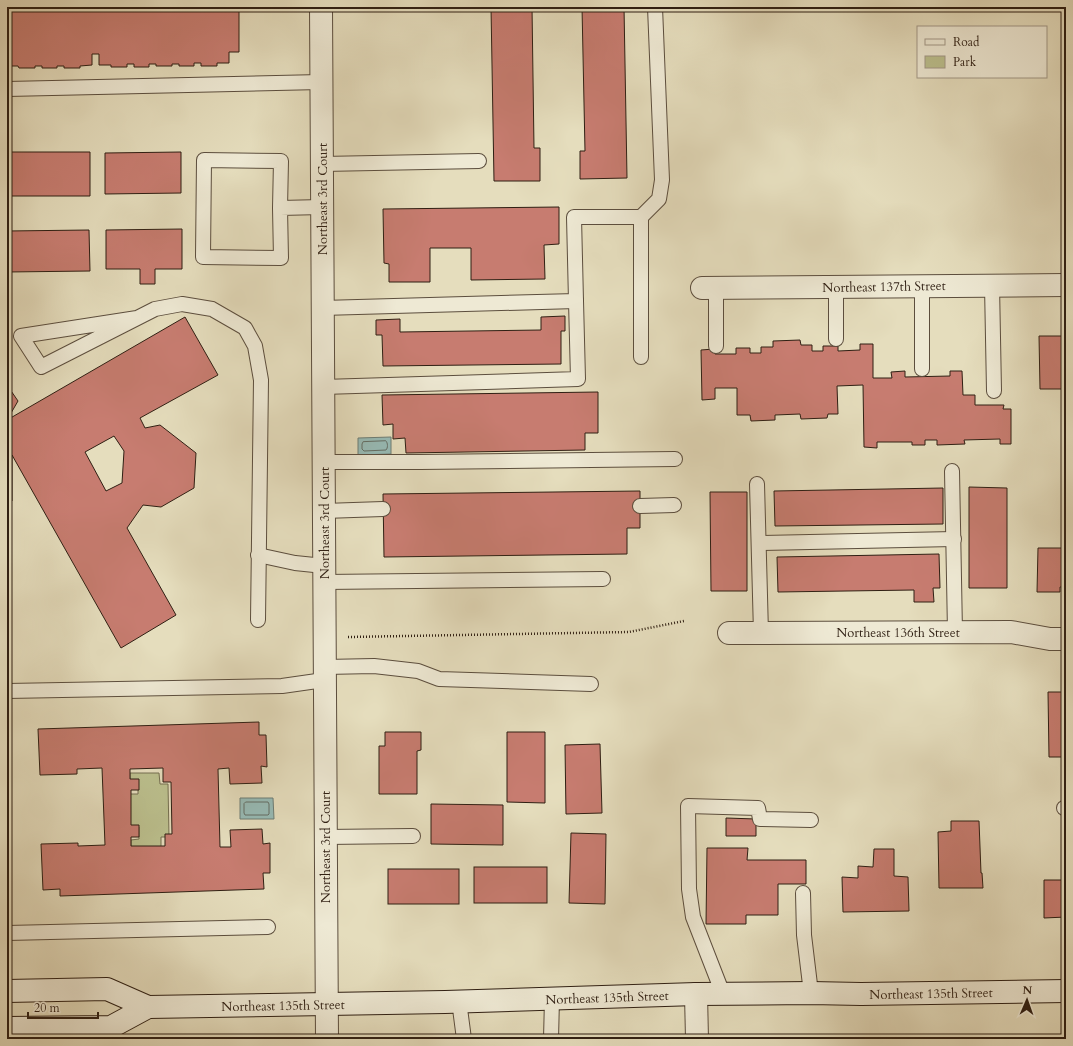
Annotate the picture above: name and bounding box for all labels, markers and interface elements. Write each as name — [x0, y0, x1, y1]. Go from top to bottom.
legend — [917, 26, 1047, 78]
text: Road — [953, 34, 980, 50]
text: Park — [953, 54, 977, 70]
street label: Northeast 3rd Court — [314, 143, 332, 255]
street label: Northeast 137th Street — [822, 277, 946, 297]
street label: Northeast 3rd Court — [316, 467, 334, 579]
street label: Northeast 136th Street — [836, 624, 960, 642]
street label: Northeast 3rd Court — [317, 791, 335, 903]
north arrow — [1007, 980, 1047, 1020]
text: N — [1022, 983, 1033, 998]
street label: Northeast 135th Street — [869, 984, 993, 1004]
street label: Northeast 135th Street — [545, 987, 669, 1009]
scale bar — [28, 994, 98, 1020]
street label: Northeast 135th Street — [221, 996, 345, 1016]
text: 20 m — [34, 1000, 61, 1016]

